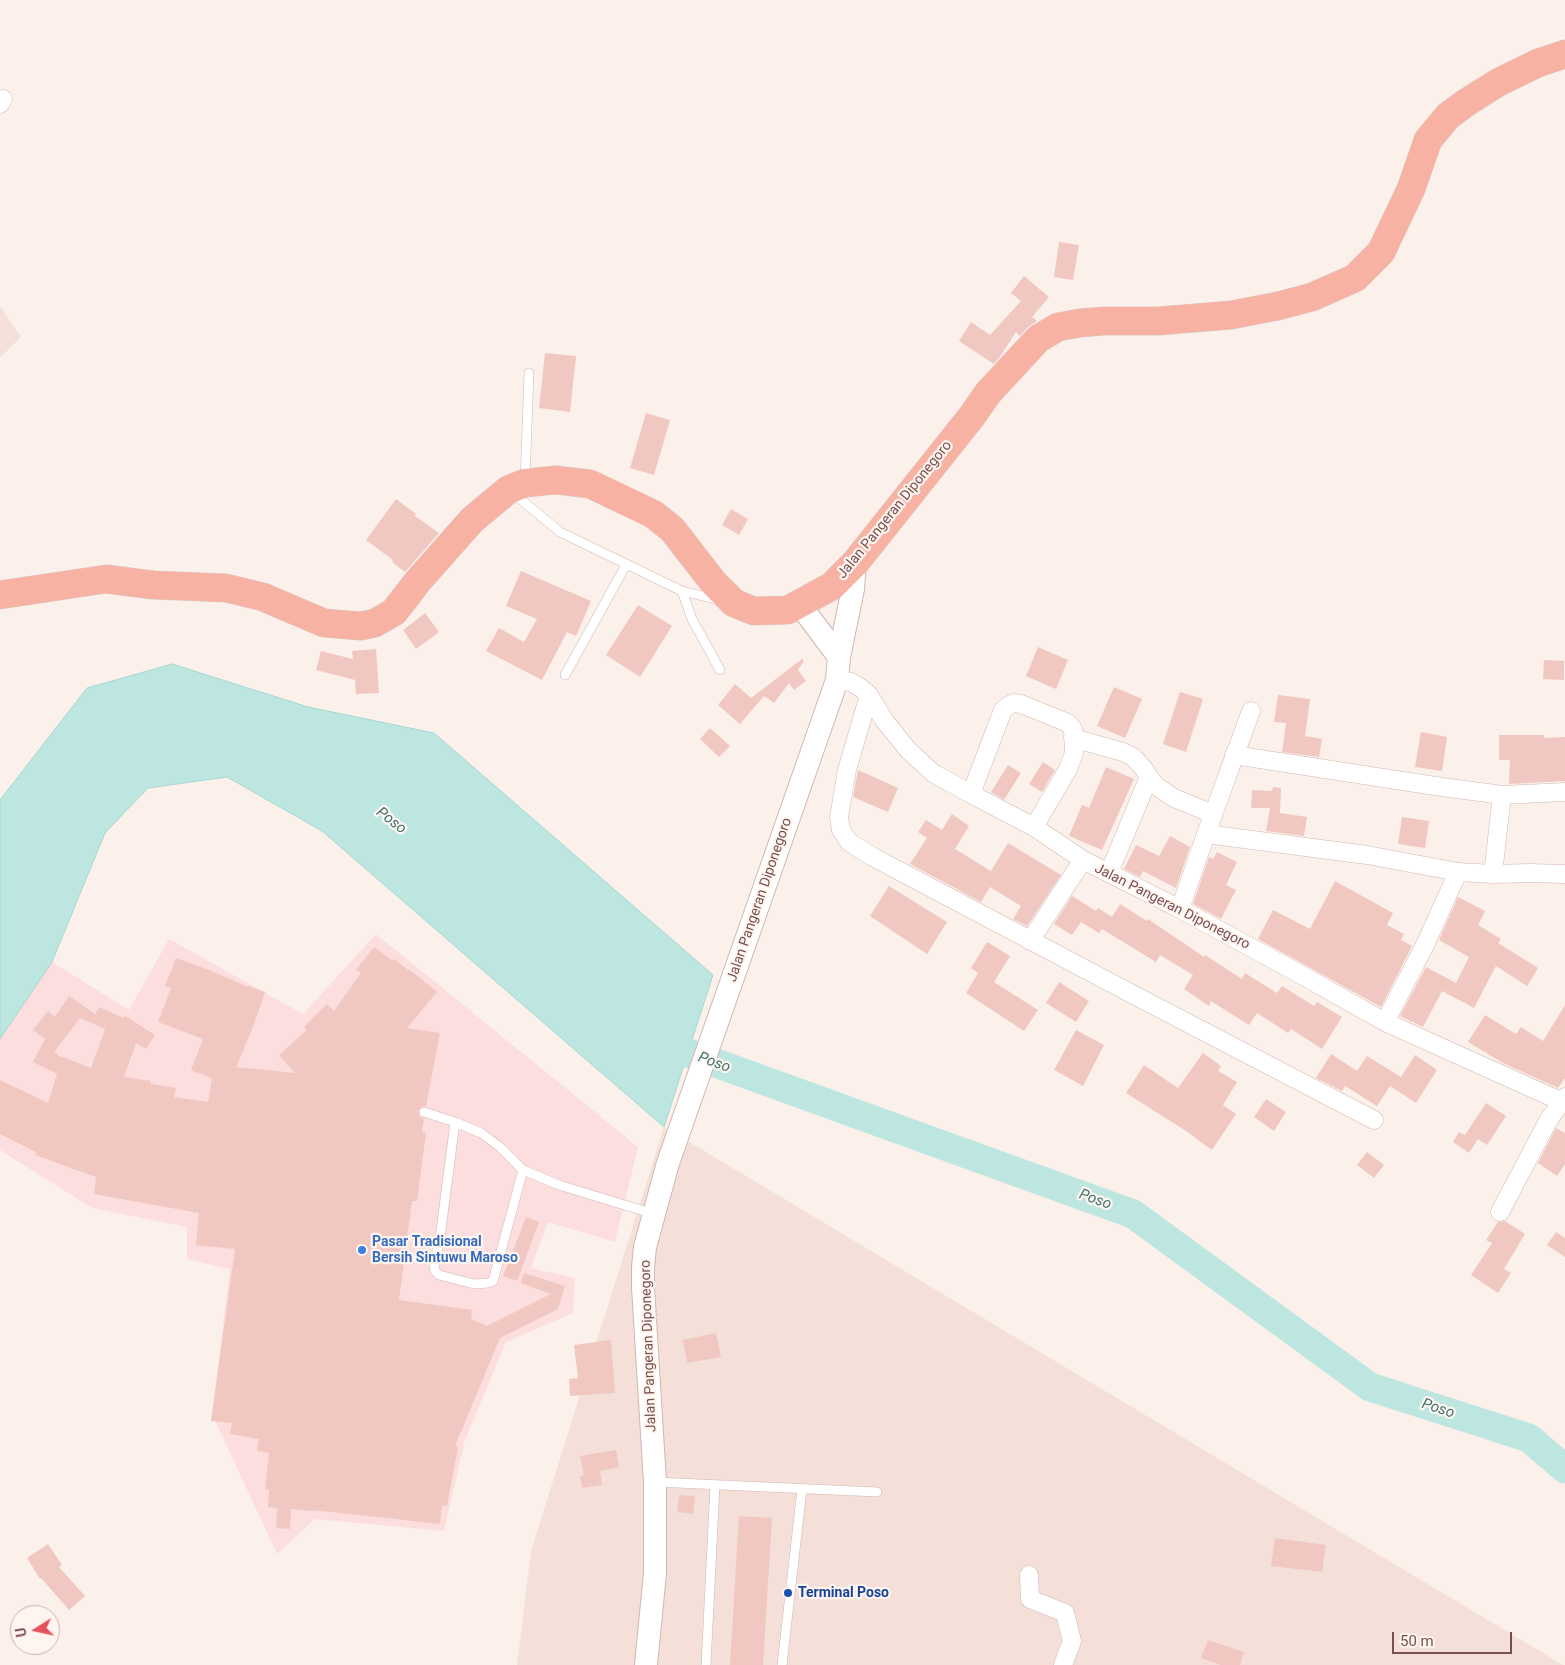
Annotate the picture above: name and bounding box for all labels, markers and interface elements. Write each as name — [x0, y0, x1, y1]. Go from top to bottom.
street label: Jalan Pangeran Diponegoro — [834, 438, 956, 582]
water label: Poso — [372, 804, 410, 838]
street label: Jalan Pangeran Diponegoro — [724, 816, 796, 984]
street label: Jalan Pangeran Diponegoro — [1091, 860, 1253, 954]
water label: Poso — [695, 1049, 733, 1077]
water label: Poso — [1076, 1186, 1114, 1214]
place label: Pasar Tradisional Bersih Sintuwu Maroso — [372, 1234, 518, 1266]
marker: Pasar Tradisional Bersih Sintuwu Maroso — [356, 1244, 368, 1256]
street label: Jalan Pangeran Diponegoro — [638, 1260, 660, 1432]
water label: Poso — [1419, 1395, 1457, 1423]
place label: Terminal Poso — [798, 1585, 889, 1601]
marker: Terminal Poso — [782, 1587, 794, 1599]
north arrow — [10, 1605, 60, 1655]
scale bar — [1395, 1622, 1515, 1654]
text: U — [13, 1627, 30, 1638]
text: 50 m — [1400, 1632, 1434, 1650]

